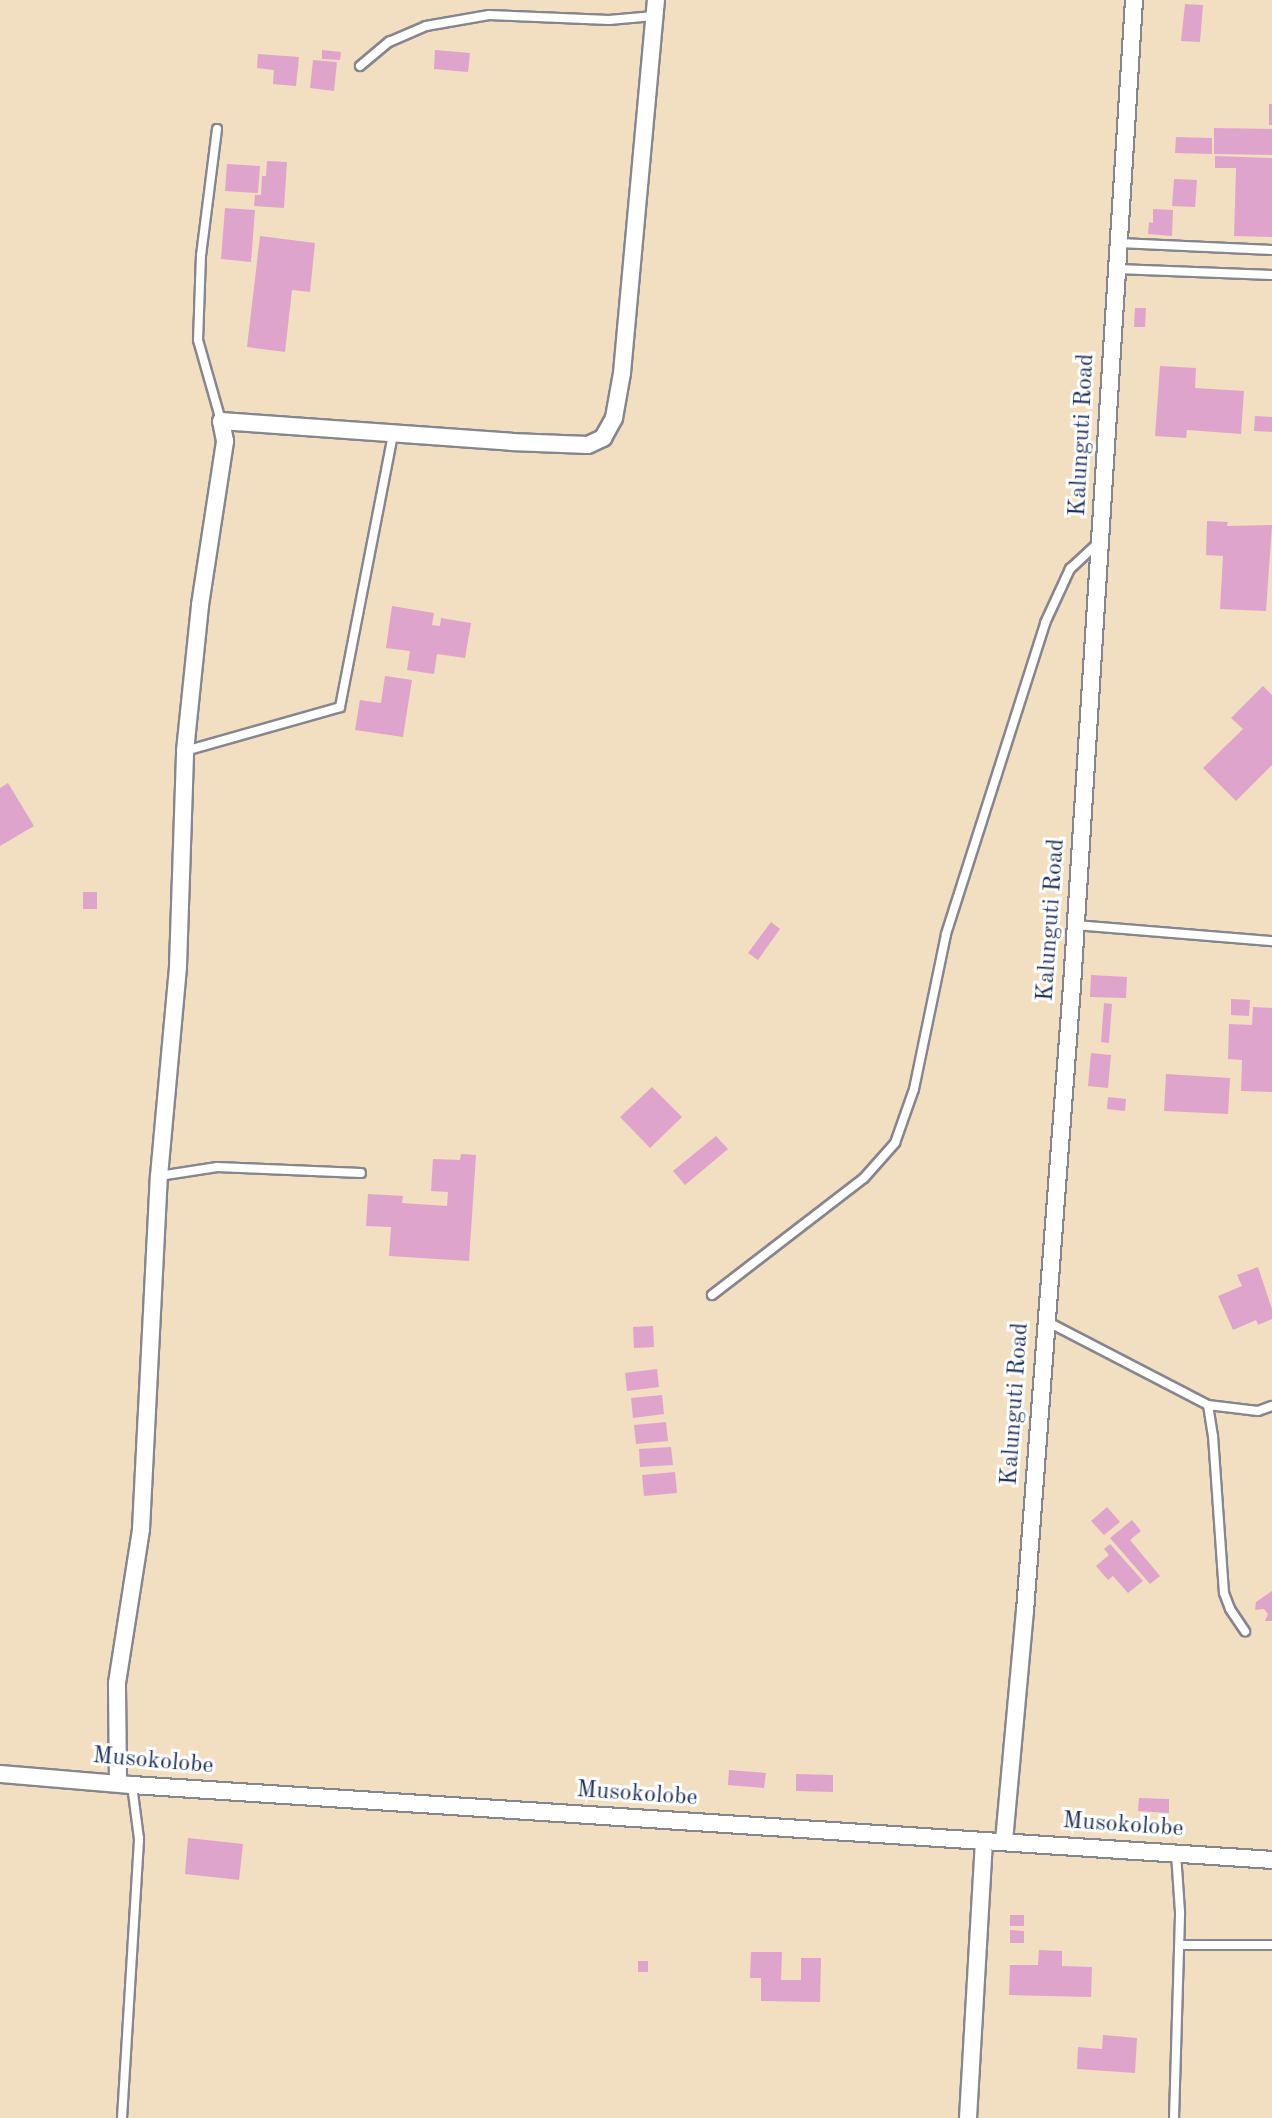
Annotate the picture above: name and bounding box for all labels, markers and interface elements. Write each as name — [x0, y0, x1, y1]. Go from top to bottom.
street label: Kalunguti Road — [1064, 353, 1102, 517]
street label: Kalunguti Road — [1032, 838, 1072, 1002]
street label: Kalunguti Road — [996, 1322, 1036, 1486]
street label: Musokolobe — [91, 1742, 215, 1782]
street label: Musokolobe — [575, 1776, 699, 1814]
street label: Musokolobe — [1061, 1807, 1185, 1845]

